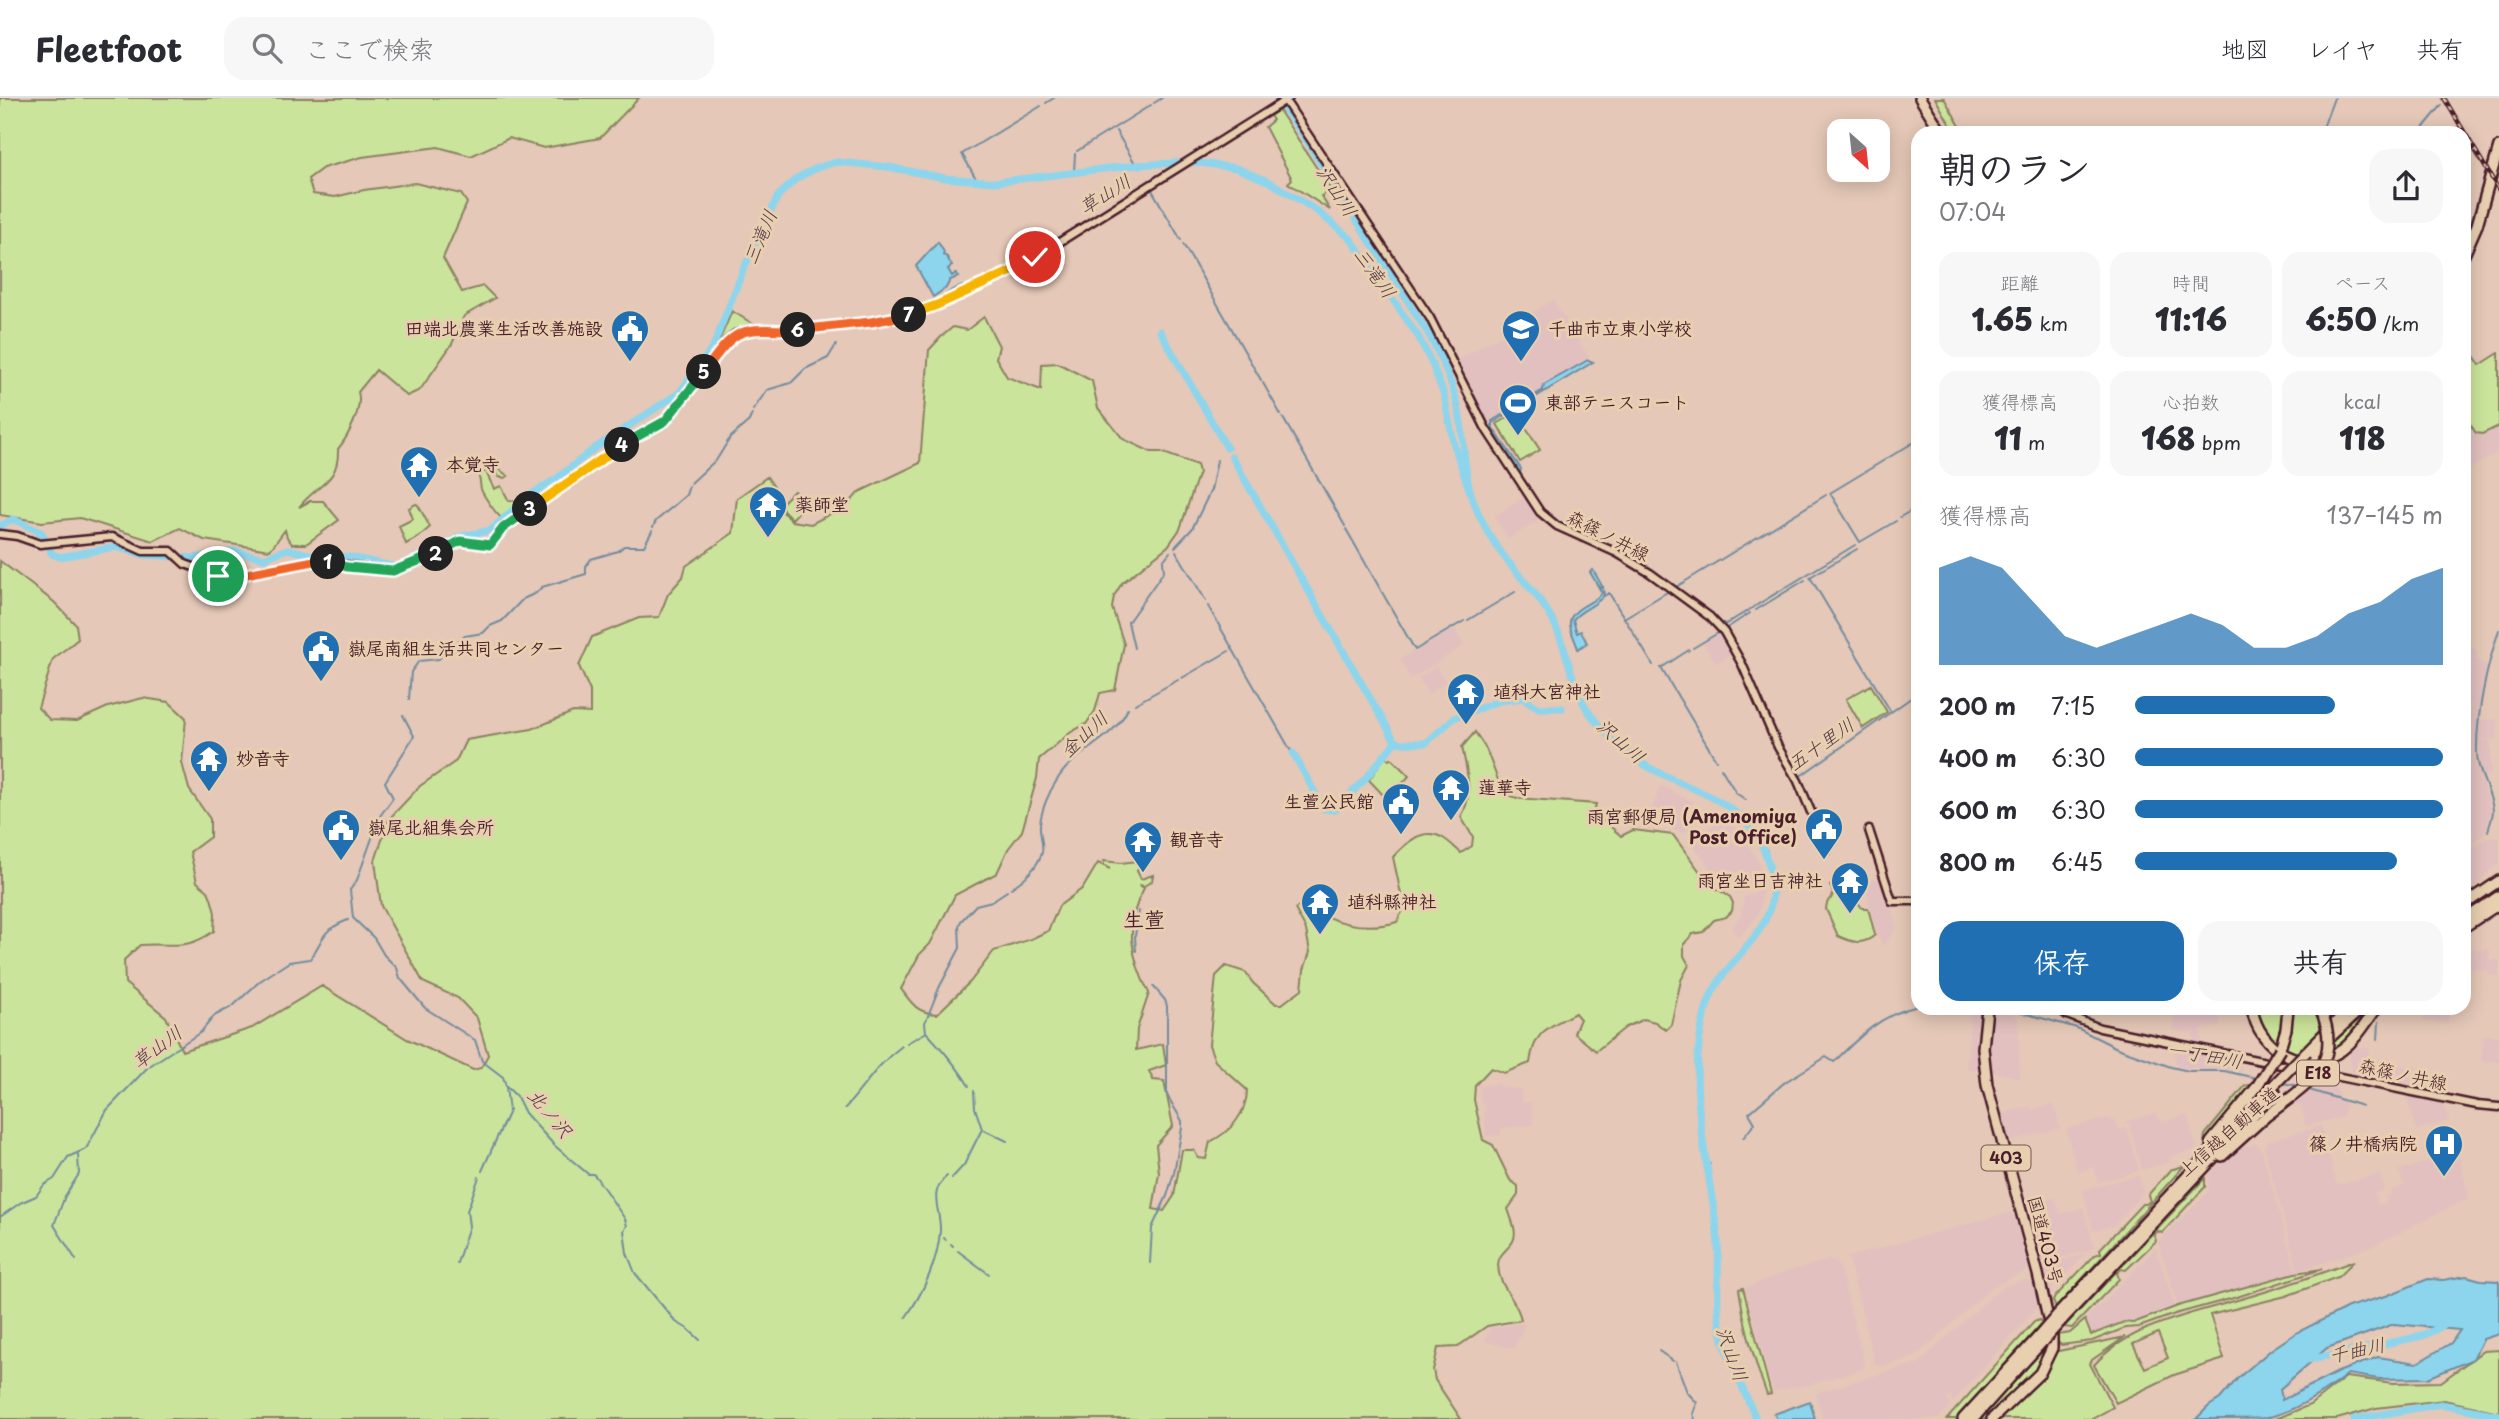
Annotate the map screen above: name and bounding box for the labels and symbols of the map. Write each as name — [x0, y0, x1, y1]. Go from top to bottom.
north arrow — [1827, 119, 1890, 182]
water label: 沢山川 — [1311, 159, 1365, 222]
water label: 草山川 — [1073, 166, 1136, 220]
water label: 三滝川 — [735, 205, 783, 268]
pin — [1005, 227, 1065, 287]
water label: 三滝川 — [1348, 241, 1404, 304]
pin: 7 — [892, 298, 926, 332]
public building icon: 田端北農業生活改善施設 — [609, 308, 651, 363]
school or university icon: 千曲市立東小学校 — [1500, 308, 1542, 363]
pin: 6 — [780, 313, 816, 348]
place label: 田端北農業生活改善施設 — [405, 314, 603, 341]
place label: 千曲市立東小学校 — [1548, 314, 1692, 341]
pin: 5 — [686, 354, 722, 390]
sports icon: 東部テニスコート — [1497, 382, 1539, 437]
place label: 東部テニスコート — [1545, 388, 1689, 415]
pin: 4 — [604, 428, 640, 462]
temple icon: 本覚寺 — [398, 444, 440, 499]
place label: 本覚寺 — [446, 450, 500, 477]
temple icon: 薬師堂 — [747, 484, 789, 539]
place label: 薬師堂 — [795, 490, 849, 517]
pin: 3 — [512, 492, 548, 526]
street label: 森篠ノ井線 — [1562, 502, 1655, 567]
pin: 2 — [418, 536, 453, 572]
pin: 1 — [310, 545, 346, 580]
pin — [188, 546, 248, 606]
public building icon: 嶽尾南組生活共同センター — [300, 628, 342, 683]
place label: 嶽尾南組生活共同センター — [348, 634, 564, 661]
temple icon: 埴科大宮神社 — [1445, 671, 1487, 726]
place label: 埴科大宮神社 — [1493, 677, 1601, 704]
water label: 金山川 — [1053, 704, 1114, 763]
water label: 五十里川 — [1781, 710, 1860, 776]
water label: 沢山川 — [1591, 711, 1652, 770]
temple icon: 妙音寺 — [188, 738, 230, 793]
place label: 妙音寺 — [236, 744, 290, 771]
temple icon: 蓮華寺 — [1430, 767, 1472, 822]
place label: 蓮華寺 — [1478, 773, 1532, 800]
public building icon: 生萱公民館 — [1380, 781, 1422, 836]
place label: 生萱公民館 — [1284, 787, 1374, 814]
place label: 雨宮郵便局 (Amenomiya Post Office) — [1586, 802, 1797, 850]
public building icon: 雨宮郵便局 (Amenomiya Post Office) — [1803, 806, 1845, 861]
public building icon: 嶽尾北組集会所 — [320, 807, 362, 862]
place label: 嶽尾北組集会所 — [368, 813, 494, 840]
temple icon: 観音寺 — [1122, 819, 1164, 874]
place label: 観音寺 — [1170, 825, 1224, 852]
temple icon: 雨宮坐日吉神社 — [1829, 860, 1871, 915]
place label: 雨宮坐日吉神社 — [1697, 866, 1823, 893]
temple icon: 埴科縣神社 — [1299, 881, 1341, 936]
place label: 埴科縣神社 — [1347, 887, 1437, 914]
district label: 生萱 — [1123, 902, 1165, 934]
water label: 草山川 — [125, 1018, 188, 1075]
water label: 一丁田川 — [2165, 1034, 2245, 1074]
street label: 森篠ノ井線 — [2356, 1051, 2450, 1096]
road number: E18 — [2297, 1060, 2339, 1085]
street label: 上信越自動車道 — [2172, 1079, 2284, 1182]
water label: 北ノ沢 — [522, 1082, 580, 1144]
hospital icon: 篠ノ井橋病院 — [2423, 1123, 2465, 1178]
place label: 篠ノ井橋病院 — [2309, 1129, 2417, 1156]
road number: 403 — [1982, 1146, 2030, 1170]
street label: 国道403号 — [2022, 1192, 2071, 1287]
water label: 沢山川 — [1710, 1322, 1756, 1385]
water label: 千曲川 — [2326, 1329, 2388, 1369]

